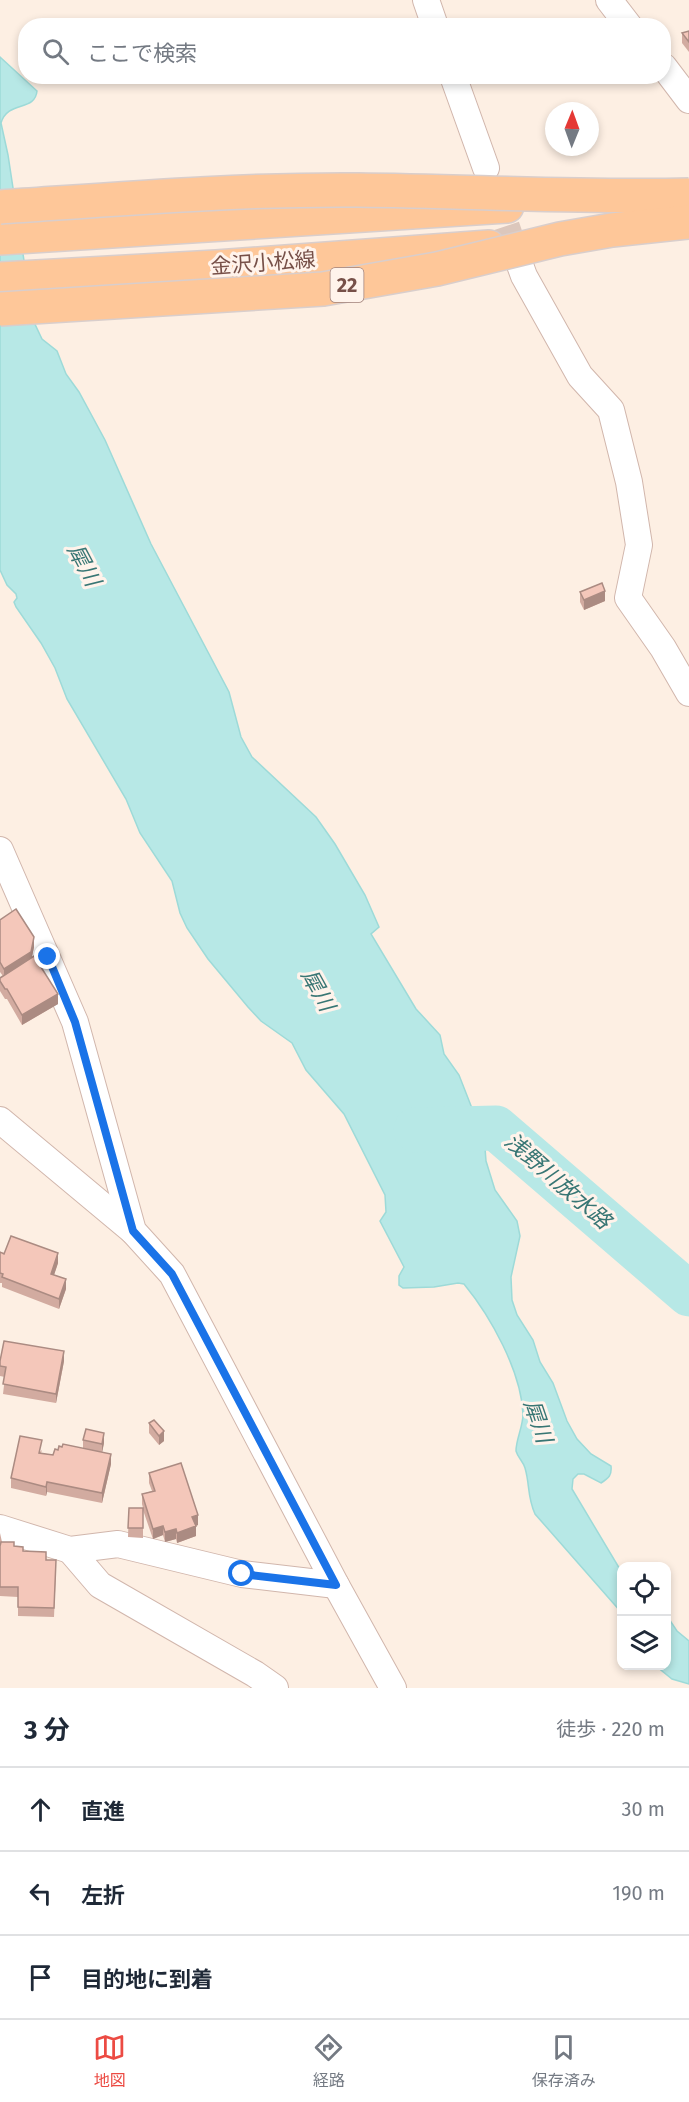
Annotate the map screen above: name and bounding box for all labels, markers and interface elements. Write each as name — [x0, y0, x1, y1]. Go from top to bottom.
search box — [18, 18, 671, 84]
icon: search — [39, 35, 72, 68]
text: ここで検索 — [87, 40, 197, 67]
north arrow — [545, 102, 599, 156]
street label: 金沢小松線 — [210, 246, 316, 280]
road number: 22 — [330, 268, 364, 302]
water label: 犀川 — [62, 539, 107, 593]
route end — [34, 943, 60, 969]
water label: 犀川 — [296, 964, 341, 1018]
water label: 浅野川放水路 — [499, 1128, 618, 1236]
water label: 犀川 — [518, 1396, 559, 1448]
route start — [228, 1560, 254, 1586]
map controls — [617, 1562, 671, 1670]
button: locate — [617, 1562, 671, 1616]
button: layers — [617, 1616, 671, 1670]
text: 3 分 — [24, 1715, 70, 1746]
text: 徒歩 · 220 m — [556, 1717, 665, 1741]
icon: ahead — [24, 1793, 57, 1826]
text: 30 m — [621, 1797, 665, 1821]
text: 直進 — [81, 1798, 125, 1825]
icon: left — [24, 1877, 57, 1910]
text: 190 m — [612, 1881, 665, 1905]
text: 左折 — [81, 1882, 125, 1909]
icon: arrive — [24, 1961, 57, 1994]
text: 目的地に到着 — [81, 1966, 213, 1993]
tab: 地図 — [93, 2031, 126, 2091]
tab: 経路 — [312, 2031, 345, 2091]
tab: 保存済み — [532, 2031, 596, 2091]

